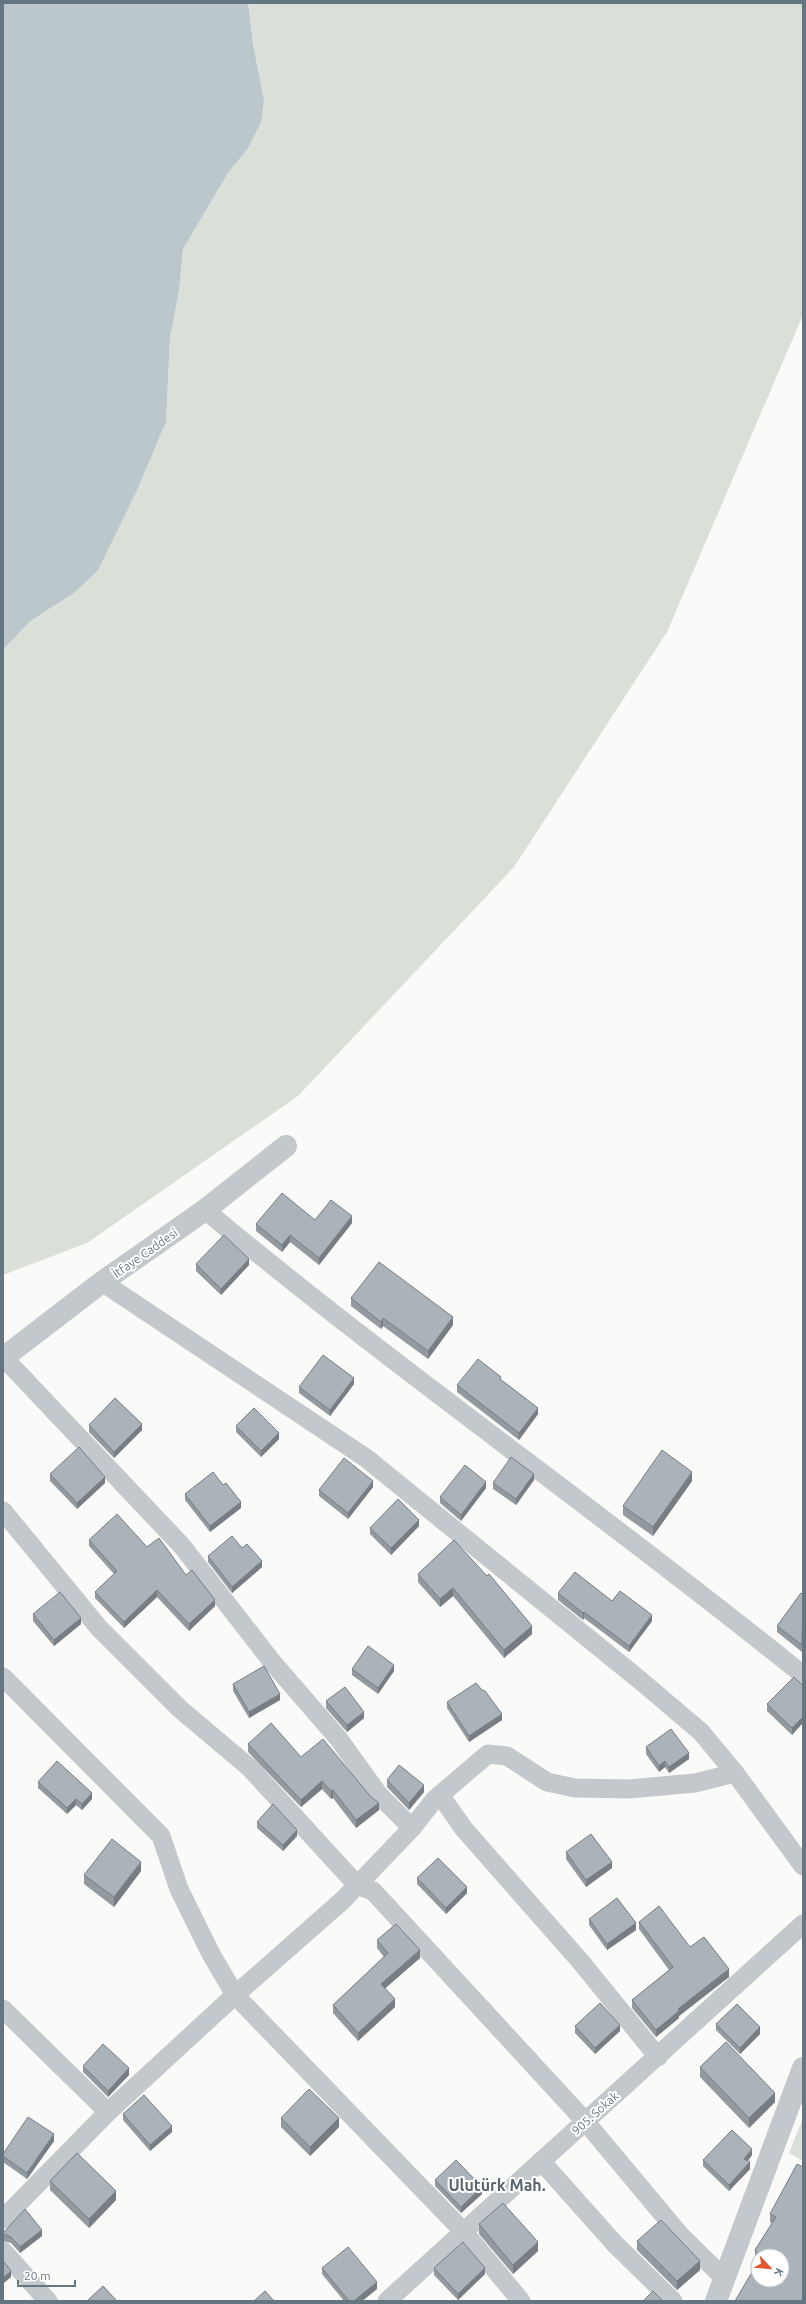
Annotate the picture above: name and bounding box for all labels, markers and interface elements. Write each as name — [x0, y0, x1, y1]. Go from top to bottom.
street label: İtfaye Caddesi — [110, 1226, 180, 1280]
street label: 905. Sokak — [569, 2089, 621, 2137]
district label: Ulutürk Mah. — [448, 2176, 546, 2194]
north arrow — [750, 2248, 790, 2288]
scale bar — [18, 2262, 75, 2288]
text: K — [772, 2266, 786, 2279]
text: 20 m — [24, 2269, 51, 2282]

